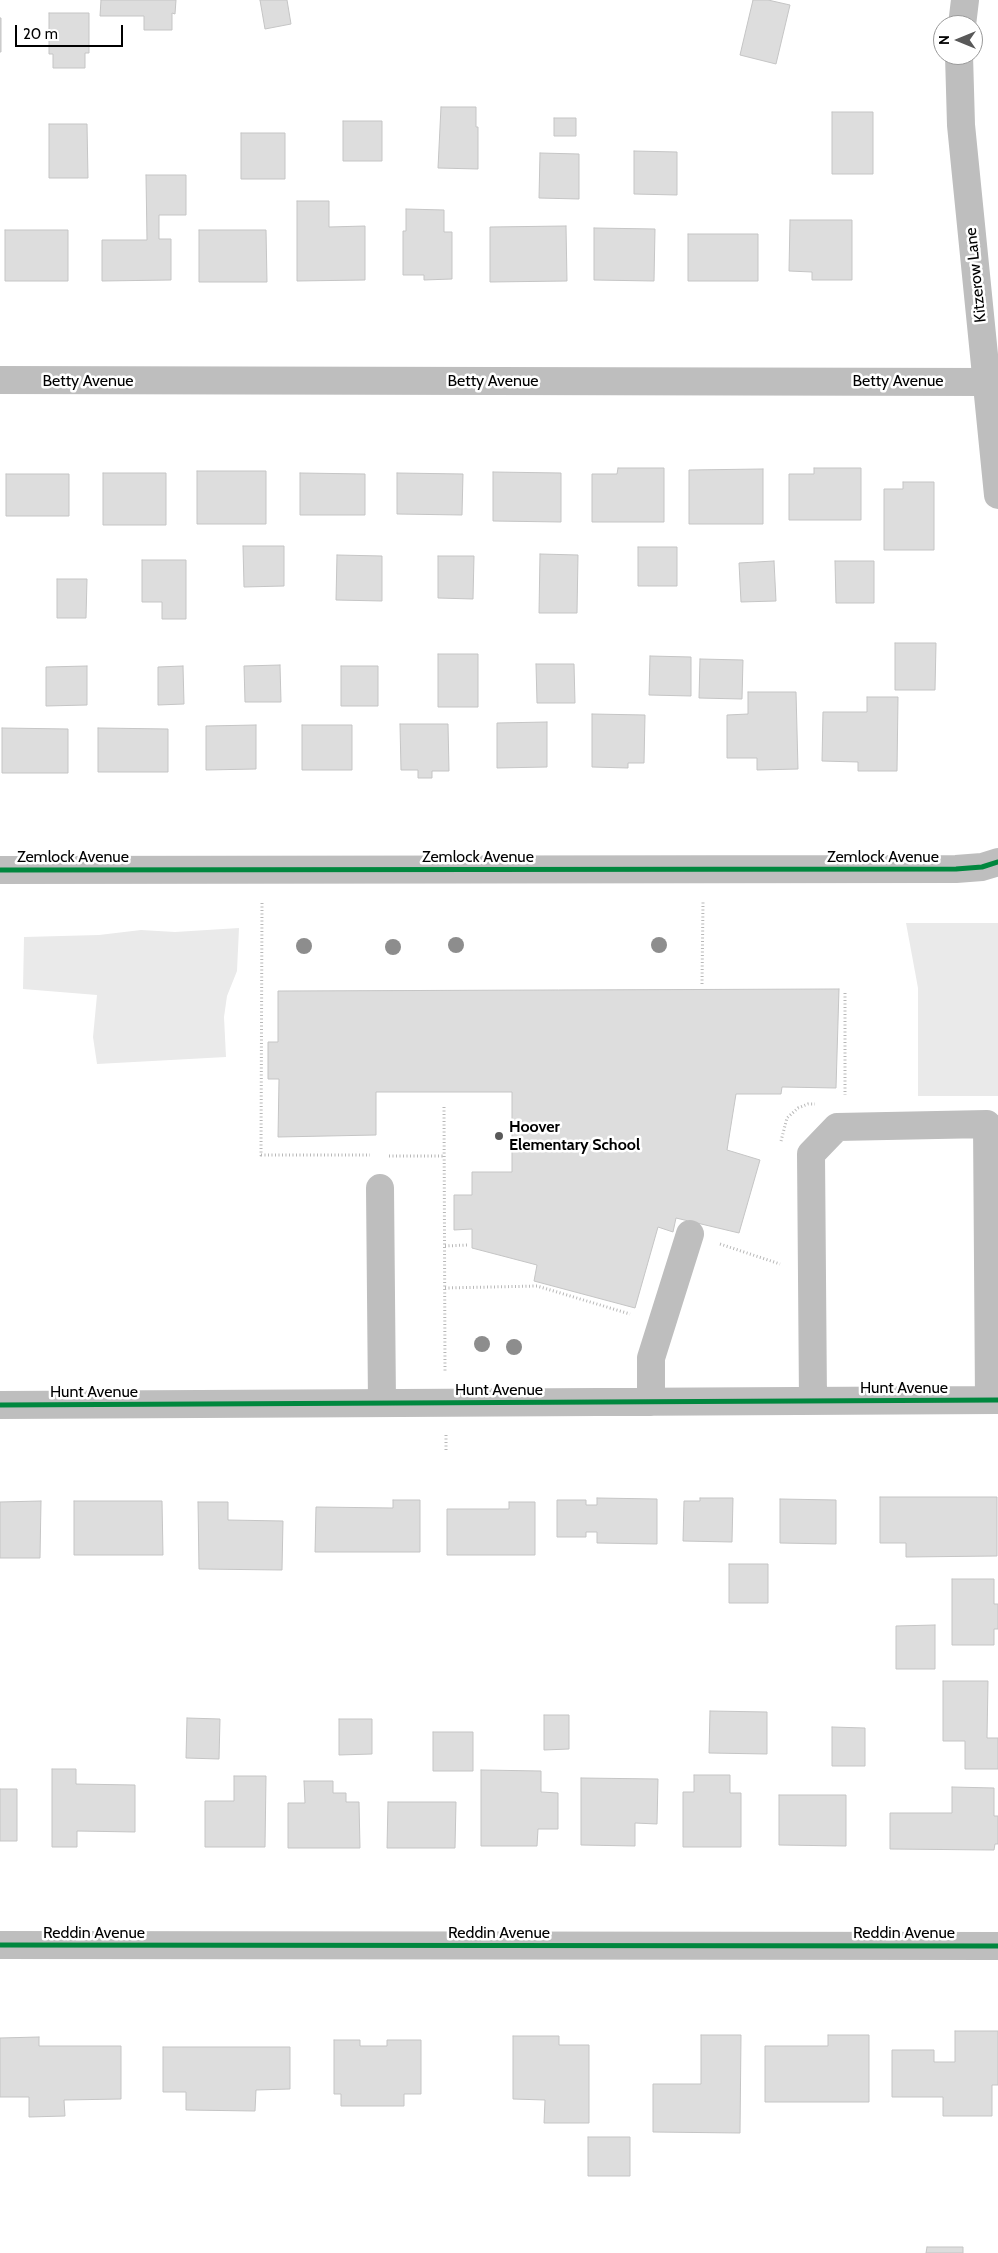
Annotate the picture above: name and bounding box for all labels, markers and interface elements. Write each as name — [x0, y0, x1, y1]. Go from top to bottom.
scale bar — [18, 15, 125, 47]
north arrow — [933, 15, 983, 65]
text: 20 m — [23, 25, 58, 43]
text: N — [935, 35, 953, 45]
street label: Kitzerow Lane — [961, 227, 991, 323]
street label: Betty Avenue — [43, 371, 133, 391]
street label: Betty Avenue — [448, 371, 538, 391]
street label: Betty Avenue — [853, 371, 943, 391]
street label: Zemlock Avenue — [17, 847, 129, 867]
street label: Zemlock Avenue — [422, 847, 534, 867]
street label: Zemlock Avenue — [827, 847, 939, 867]
place label: Hoover Elementary School — [509, 1117, 640, 1155]
marker: Hoover Elementary School — [493, 1130, 505, 1142]
street label: Hunt Avenue — [860, 1378, 948, 1398]
street label: Hunt Avenue — [455, 1380, 543, 1400]
street label: Hunt Avenue — [50, 1382, 138, 1402]
street label: Reddin Avenue — [43, 1923, 145, 1943]
street label: Reddin Avenue — [448, 1923, 550, 1943]
street label: Reddin Avenue — [853, 1923, 955, 1943]

